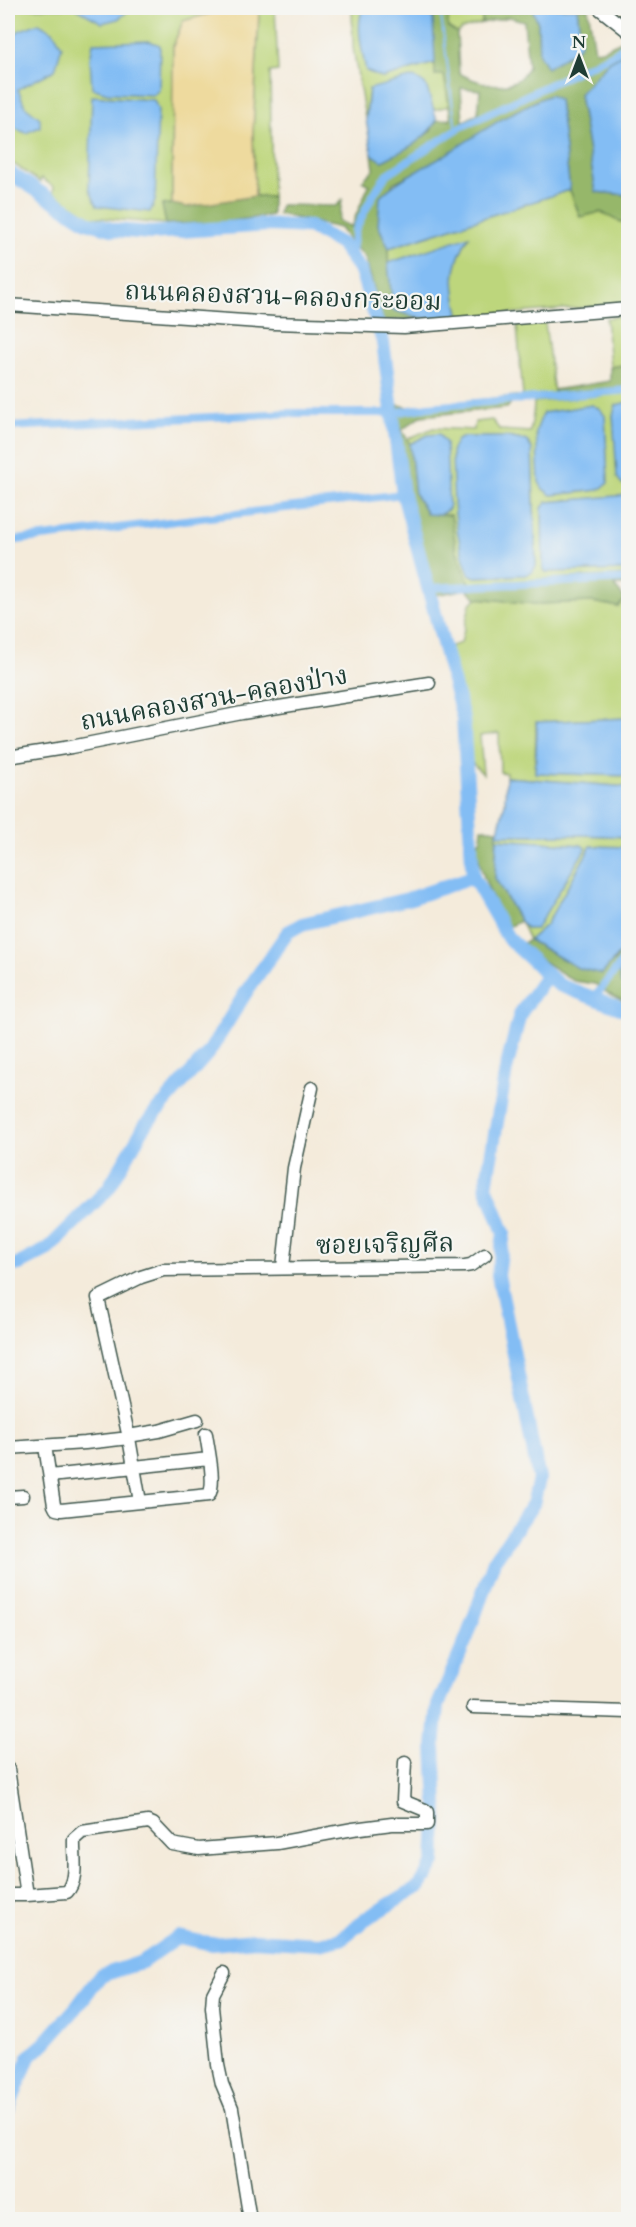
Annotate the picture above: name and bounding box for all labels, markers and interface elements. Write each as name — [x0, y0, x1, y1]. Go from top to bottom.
north arrow — [549, 27, 609, 87]
text: N — [572, 32, 586, 54]
street label: ถนนคลองสวน-คลองกระออม — [124, 273, 442, 319]
street label: ถนนคลองสวน-คลองป่าง — [78, 657, 350, 739]
street label: ซอยเจริญศีล — [316, 1225, 454, 1263]

